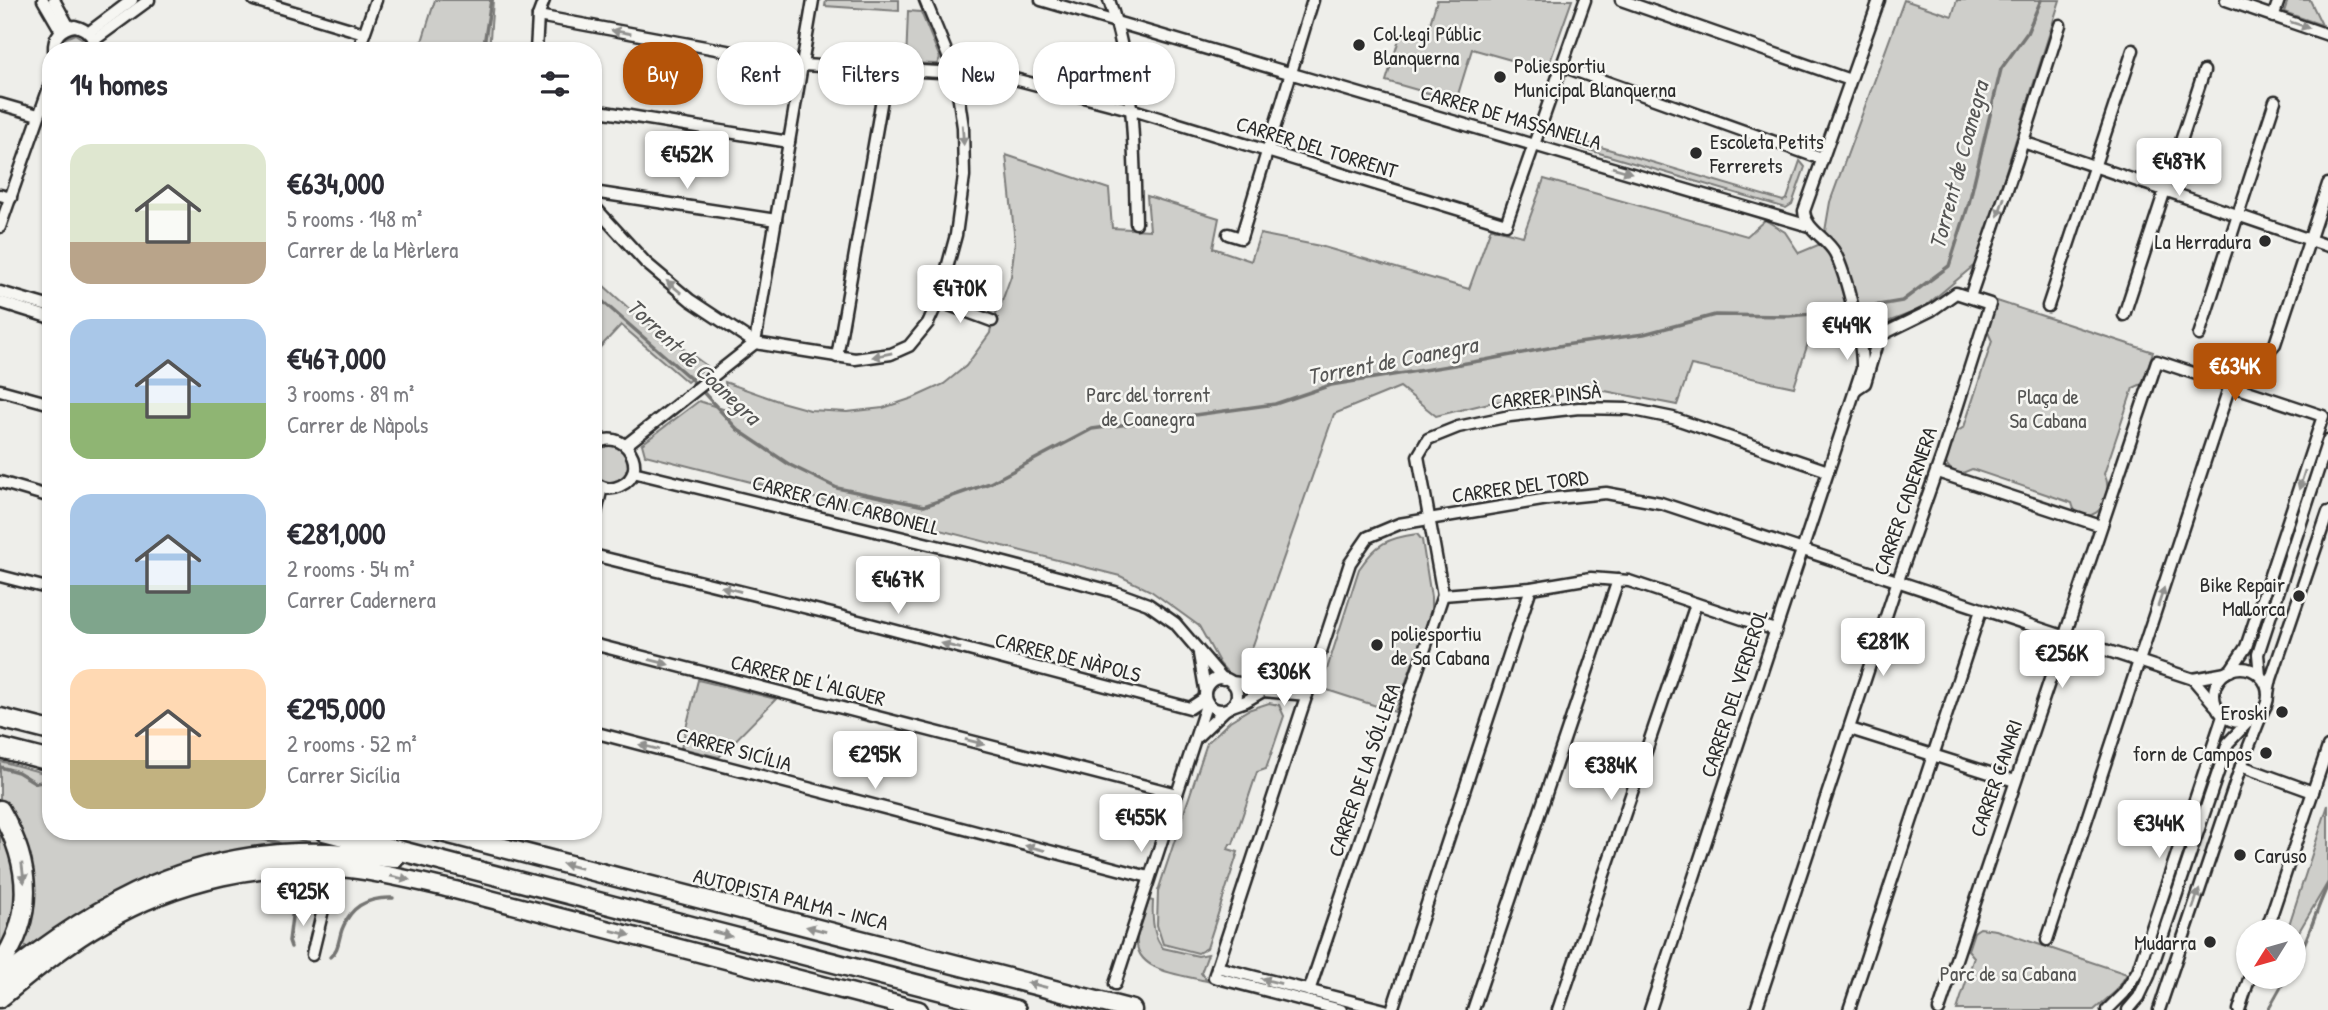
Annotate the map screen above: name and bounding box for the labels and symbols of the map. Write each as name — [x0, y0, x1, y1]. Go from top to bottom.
place label: Col·legi Públic Blanquerna — [1373, 19, 1482, 72]
one-way arrow — [2290, 21, 2311, 31]
one-way arrow — [610, 26, 632, 37]
marker: Col·legi Públic Blanquerna — [1351, 37, 1367, 53]
place label: Poliesportiu Municipal Blanquerna — [1514, 51, 1676, 104]
marker: Poliesportiu Municipal Blanquerna — [1492, 69, 1508, 85]
water label: Torrent de Coanegra — [1921, 76, 1997, 253]
street label: CARRER DE MASSANELLA — [1417, 77, 1605, 157]
street label: CARRER DEL TORRENT — [1233, 109, 1402, 186]
one-way arrow — [958, 124, 969, 146]
place label: Escoleta Petits Ferrerets — [1709, 127, 1824, 180]
pin: €452K — [638, 132, 736, 191]
pin: €487K — [2130, 138, 2228, 198]
marker: Escoleta Petits Ferrerets — [1688, 145, 1704, 161]
one-way arrow — [1612, 165, 1633, 175]
one-way arrow — [1995, 196, 2006, 217]
place label: La Herradura — [2155, 227, 2251, 256]
marker: La Herradura — [2257, 233, 2273, 249]
pin: €470K — [911, 266, 1009, 325]
one-way arrow — [665, 280, 682, 295]
water label: Torrent de Coanegra — [620, 291, 769, 433]
pin: €449K — [1798, 302, 1896, 362]
water label: Torrent de Coanegra — [1304, 328, 1482, 393]
pin: €634K — [2186, 344, 2284, 403]
one-way arrow — [871, 350, 893, 361]
street label: CARRER PINSÀ — [1489, 376, 1603, 416]
park label: Parc del torrent de Coanegra — [1086, 380, 1210, 433]
park label: Plaça de Sa Cabana — [2009, 382, 2087, 435]
street label: CARRER CADERNERA — [1866, 423, 1944, 579]
street label: CARRER DEL TORD — [1450, 462, 1590, 510]
street label: CARRER CAN CARBONELL — [749, 468, 943, 542]
one-way arrow — [2296, 470, 2307, 491]
pin: €467K — [849, 556, 947, 616]
place label: Bike Repair Mallorca — [2200, 570, 2285, 623]
one-way arrow — [720, 583, 742, 594]
one-way arrow — [2156, 587, 2167, 608]
marker: Bike Repair Mallorca — [2291, 588, 2307, 604]
street label: CARRER DEL VERDEROL — [1693, 605, 1775, 781]
pin: €281K — [1834, 618, 1932, 678]
place label: poliesportiu de Sa Cabana — [1391, 619, 1489, 672]
street label: CARRER DE NÀPOLS — [992, 625, 1144, 689]
pin: €256K — [2013, 630, 2111, 690]
marker: poliesportiu de Sa Cabana — [1369, 637, 1385, 653]
one-way arrow — [940, 641, 961, 651]
street label: CARRER DE L'ALGUER — [728, 647, 888, 713]
pin: €306K — [1235, 648, 1333, 708]
one-way arrow — [648, 657, 670, 668]
street label: CARRER DE LA SÓL·LERA — [1321, 679, 1407, 861]
place label: Eroski — [2221, 698, 2268, 727]
marker: Eroski — [2274, 704, 2290, 720]
street label: CARRER CANARI — [1962, 716, 2030, 840]
street label: CARRER SICÍLIA — [673, 720, 795, 778]
pin: €295K — [826, 732, 924, 791]
one-way arrow — [965, 737, 986, 747]
place label: forn de Campos — [2133, 739, 2252, 768]
one-way arrow — [639, 741, 660, 751]
pin: €384K — [1562, 742, 1660, 802]
marker: forn de Campos — [2258, 745, 2274, 761]
pin: €455K — [1092, 794, 1190, 854]
pin: €344K — [2110, 800, 2208, 860]
place label: Caruso — [2254, 841, 2307, 870]
one-way arrow — [1024, 842, 1046, 853]
marker: Caruso — [2232, 847, 2248, 863]
one-way arrow — [561, 860, 583, 871]
street label: AUTOPISTA PALMA - INCA — [691, 861, 891, 937]
one-way arrow — [18, 863, 29, 885]
pin: €925K — [254, 869, 352, 928]
one-way arrow — [389, 872, 411, 883]
one-way arrow — [2192, 888, 2202, 909]
north arrow — [2236, 919, 2306, 989]
one-way arrow — [805, 923, 827, 934]
one-way arrow — [610, 928, 632, 939]
place label: Mudarra — [2134, 928, 2196, 957]
one-way arrow — [711, 929, 733, 940]
marker: Mudarra — [2202, 934, 2218, 950]
park label: Parc de sa Cabana — [1940, 959, 2076, 988]
one-way arrow — [1260, 975, 1282, 986]
one-way arrow — [1025, 979, 1047, 990]

